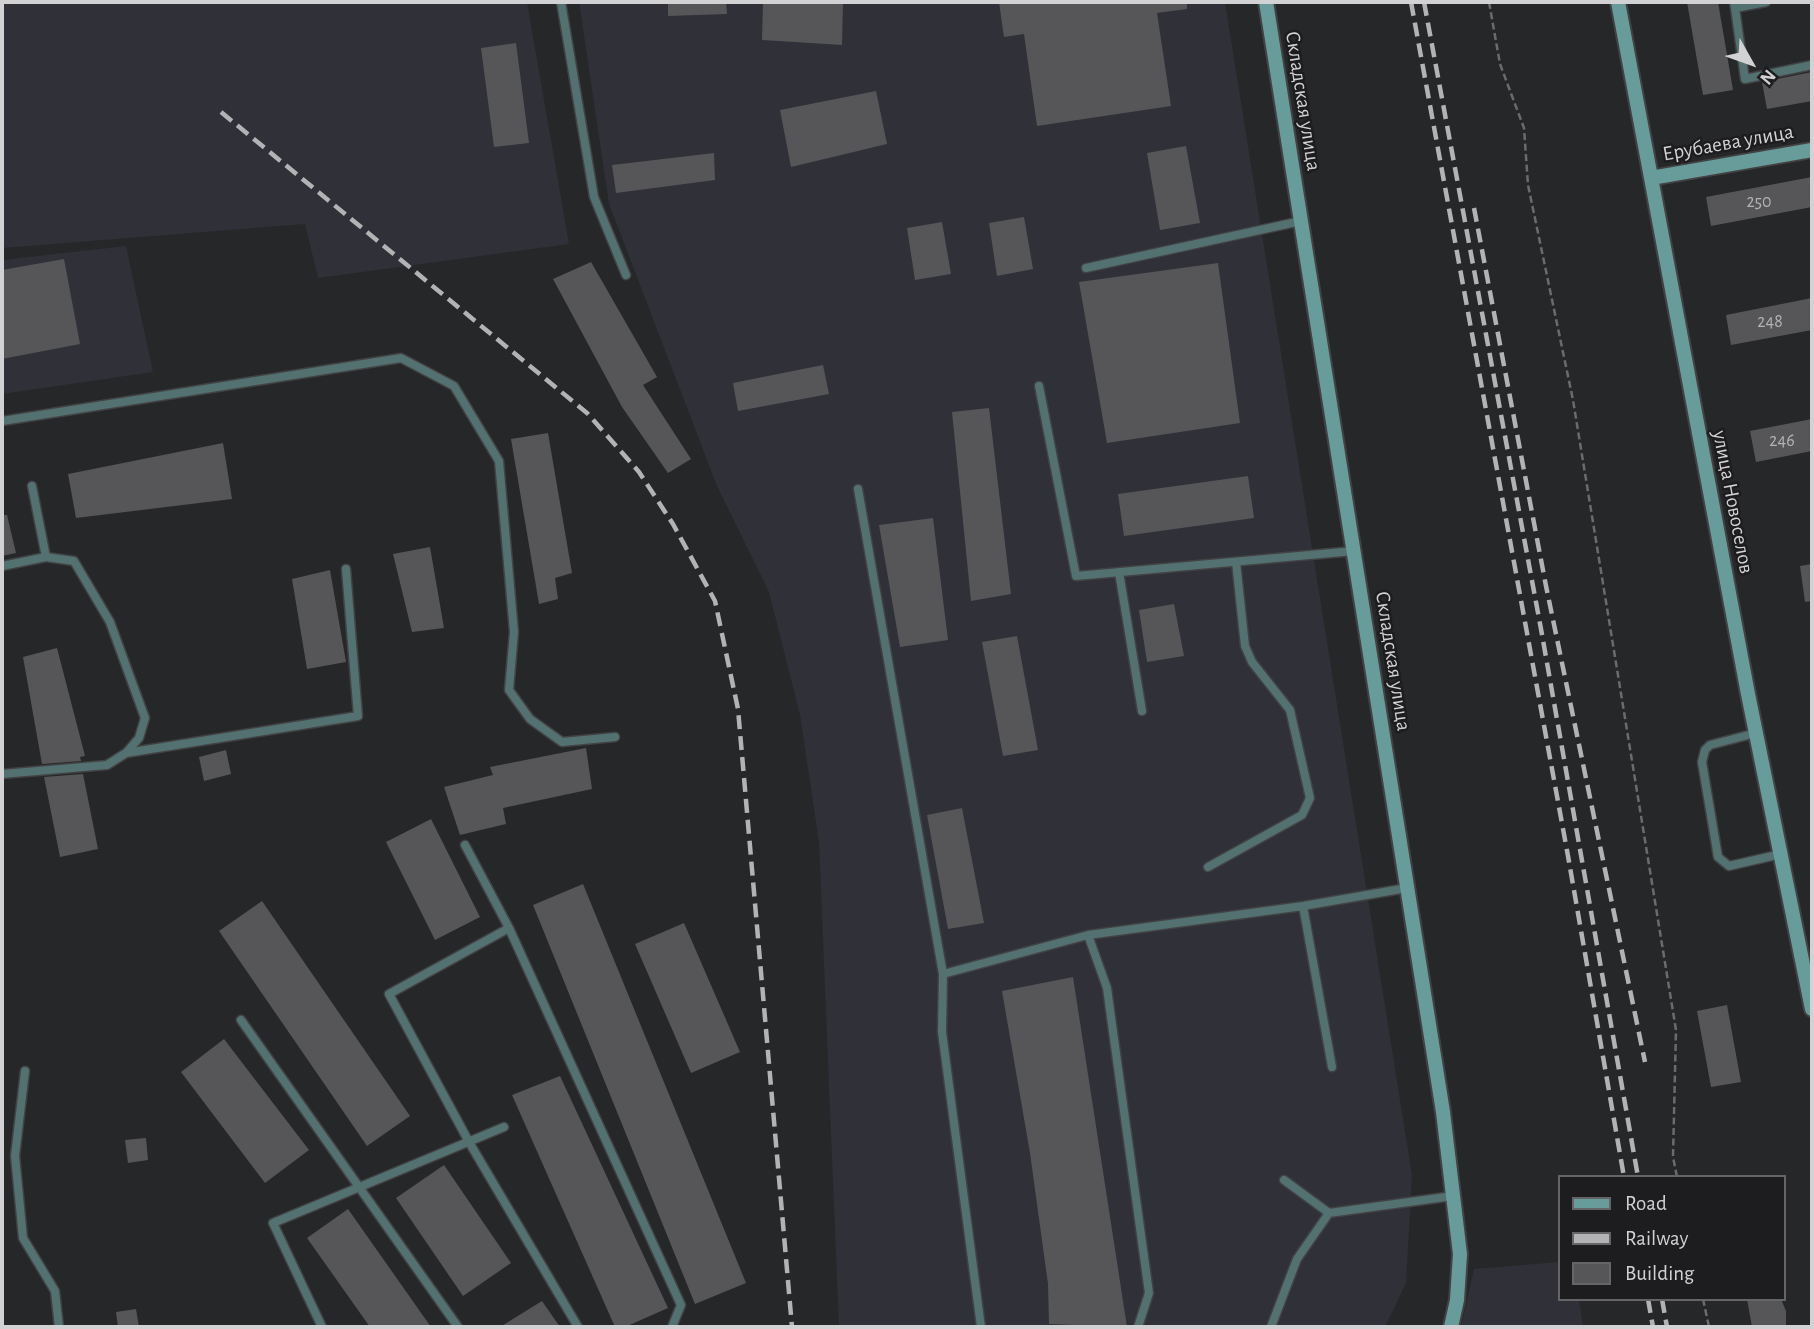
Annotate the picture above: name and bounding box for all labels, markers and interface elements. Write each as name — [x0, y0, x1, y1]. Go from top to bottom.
north arrow — [1716, 28, 1786, 98]
street label: Складская улица — [1280, 29, 1326, 173]
text: N — [1756, 66, 1779, 88]
street label: Ерубаева улица — [1660, 119, 1796, 167]
house number: 250 — [1746, 191, 1772, 213]
house number: 248 — [1757, 311, 1783, 333]
street label: улица Новоселов — [1707, 428, 1759, 576]
house number: 246 — [1769, 430, 1795, 452]
street label: Складская улица — [1370, 589, 1416, 733]
legend — [1559, 1175, 1786, 1301]
text: Road — [1625, 1193, 1667, 1214]
text: Railway — [1625, 1228, 1688, 1249]
text: Building — [1625, 1263, 1694, 1284]

